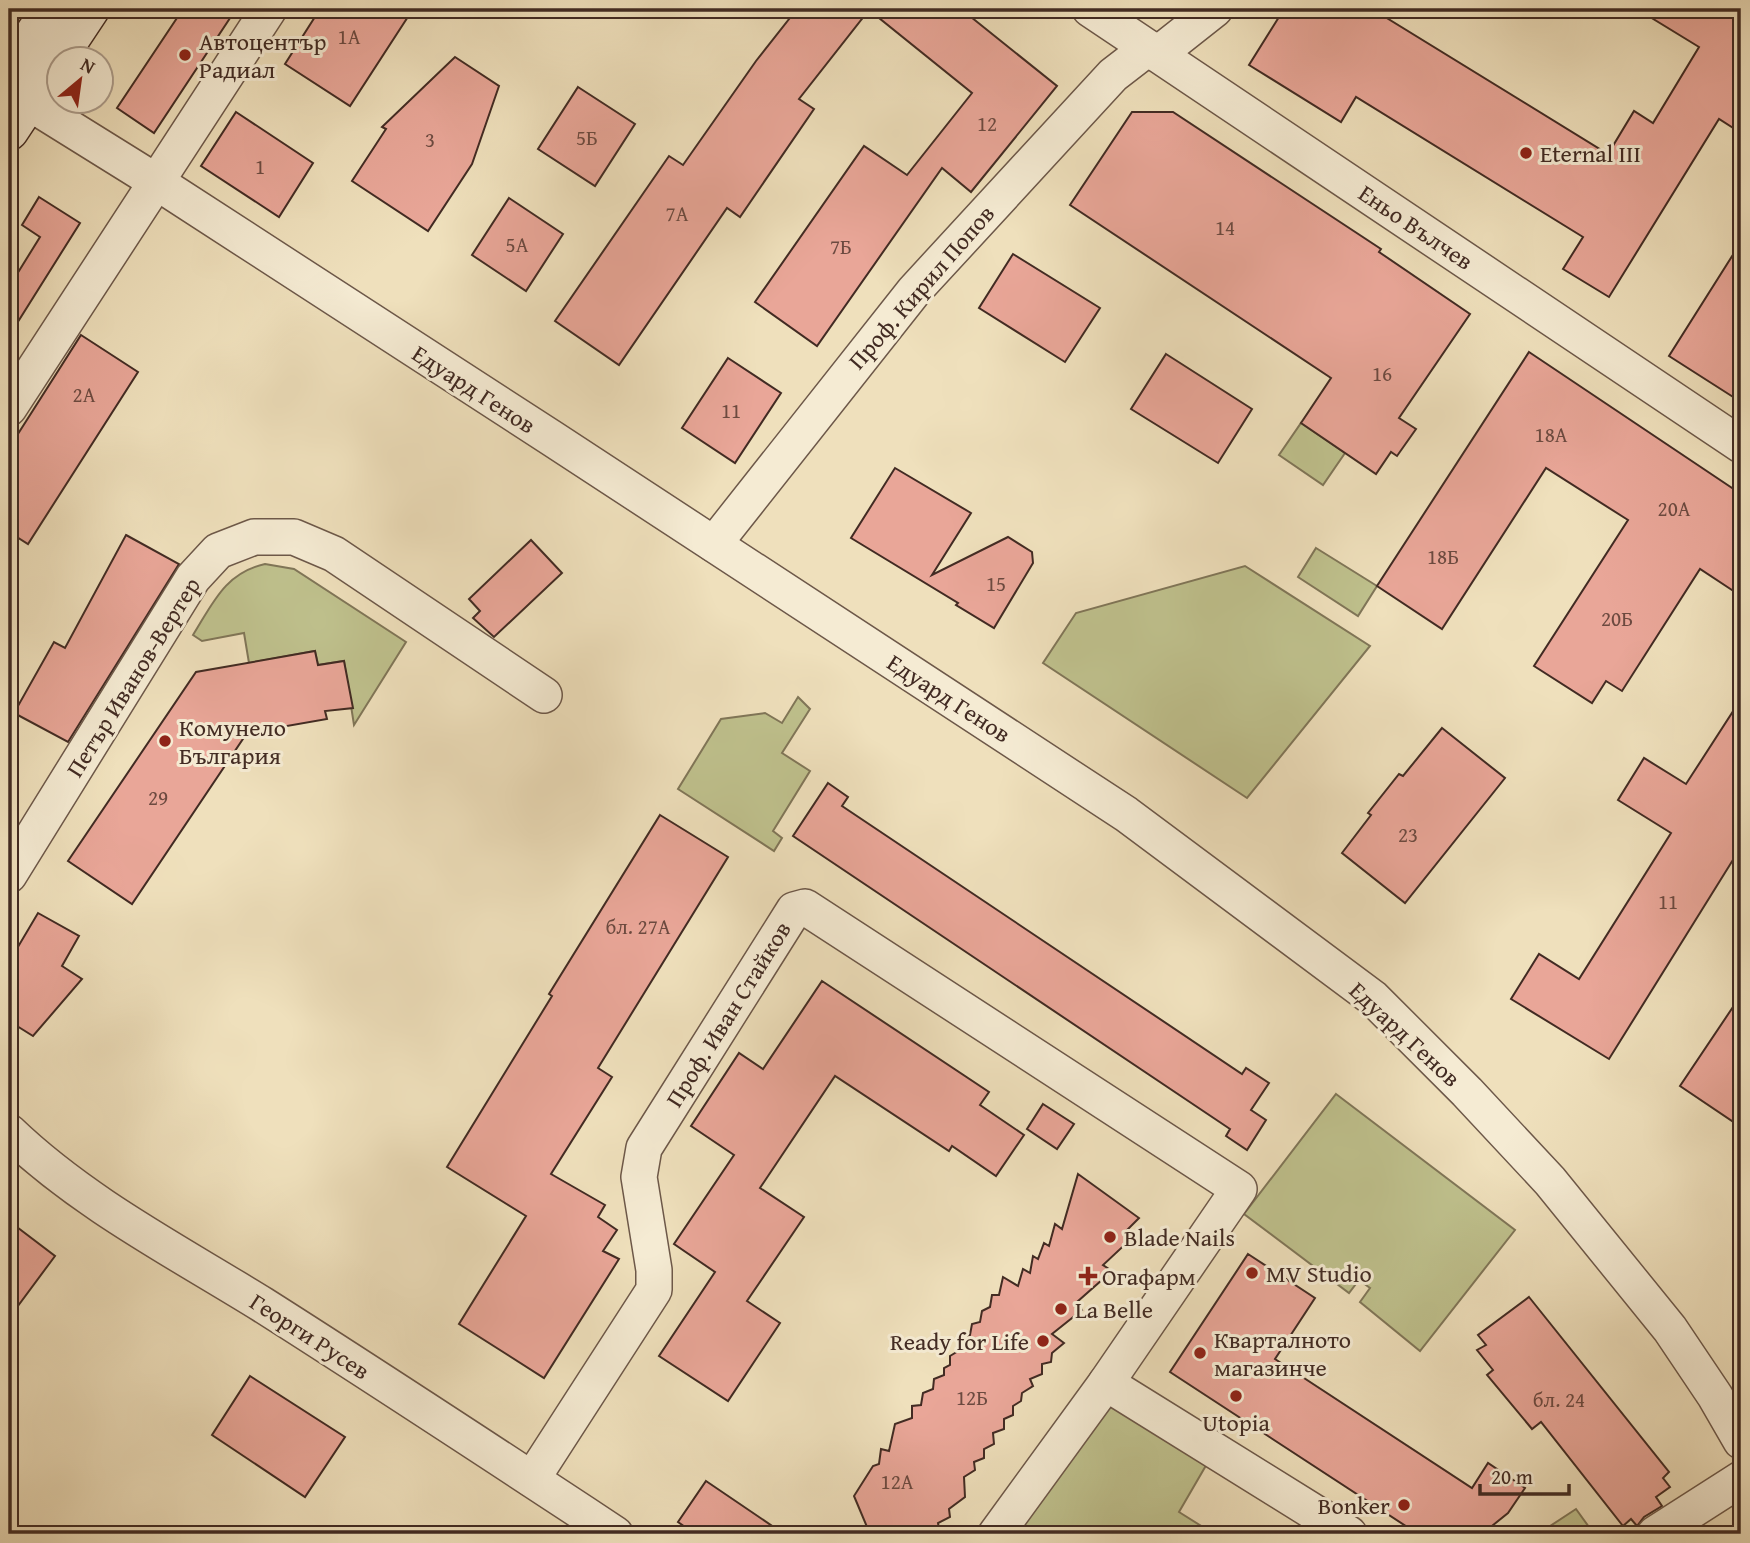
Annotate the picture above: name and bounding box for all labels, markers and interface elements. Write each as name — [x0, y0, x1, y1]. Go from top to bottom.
house number: 1А — [338, 21, 361, 52]
place label: Автоцентър Радиал — [199, 24, 327, 87]
north arrow — [46, 46, 116, 116]
marker: Автоцентър Радиал — [177, 47, 193, 63]
text: N — [76, 50, 101, 81]
house number: 12 — [977, 108, 997, 139]
house number: 5Б — [576, 122, 598, 153]
house number: 3 — [425, 124, 435, 155]
place label: Eternal III — [1540, 136, 1641, 171]
marker: Eternal III — [1518, 145, 1534, 161]
house number: 1 — [255, 151, 265, 182]
street label: Еньо Вълчев — [1352, 176, 1480, 278]
street label: Проф. Кирил Попов — [840, 197, 1002, 377]
house number: 7А — [666, 198, 689, 229]
house number: 14 — [1215, 212, 1235, 243]
house number: 5А — [506, 229, 529, 260]
house number: 7Б — [830, 231, 852, 262]
street label: Едуард Генов — [405, 336, 543, 442]
house number: 16 — [1372, 358, 1392, 389]
house number: 2А — [73, 379, 96, 410]
house number: 11 — [721, 395, 741, 426]
house number: 18А — [1535, 419, 1568, 450]
house number: 20А — [1658, 493, 1691, 524]
house number: 18Б — [1427, 541, 1459, 572]
house number: 15 — [986, 568, 1006, 599]
street label: Петър Иванов-Вертер — [57, 570, 209, 784]
house number: 20Б — [1601, 603, 1633, 634]
street label: Едуард Генов — [880, 645, 1018, 751]
place label: Комунело България — [179, 710, 286, 773]
marker: Комунело България — [157, 733, 173, 749]
house number: 29 — [148, 782, 168, 813]
house number: 23 — [1398, 819, 1418, 850]
house number: 11 — [1658, 886, 1678, 917]
house number: бл. 27А — [606, 911, 671, 942]
street label: Проф. Иван Стайков — [657, 914, 799, 1114]
street label: Едуард Генов — [1342, 973, 1468, 1095]
place label: Blade Nails — [1124, 1220, 1235, 1255]
marker: Blade Nails — [1102, 1229, 1118, 1245]
place label: MV Studio — [1266, 1256, 1372, 1291]
place label: Огафарм — [1102, 1259, 1196, 1294]
marker: MV Studio — [1244, 1265, 1260, 1281]
marker: Огафарм — [1080, 1268, 1096, 1284]
street label: Георги Русев — [243, 1284, 377, 1388]
place label: La Belle — [1075, 1292, 1153, 1327]
marker: La Belle — [1053, 1301, 1069, 1317]
place label: Кварталното магазинче — [1214, 1322, 1351, 1385]
place label: Ready for Life — [890, 1324, 1029, 1359]
marker: Ready for Life — [1035, 1333, 1051, 1349]
marker: Кварталното магазинче — [1192, 1345, 1208, 1361]
house number: 12Б — [956, 1382, 988, 1413]
house number: бл. 24 — [1533, 1384, 1585, 1415]
marker: Utopia — [1228, 1388, 1244, 1404]
place label: Utopia — [1202, 1405, 1270, 1440]
scale bar — [1480, 1452, 1570, 1496]
text: 20 m — [1491, 1461, 1533, 1492]
house number: 12А — [881, 1466, 914, 1497]
place label: Bonker — [1318, 1488, 1390, 1523]
marker: Bonker — [1396, 1497, 1412, 1513]

